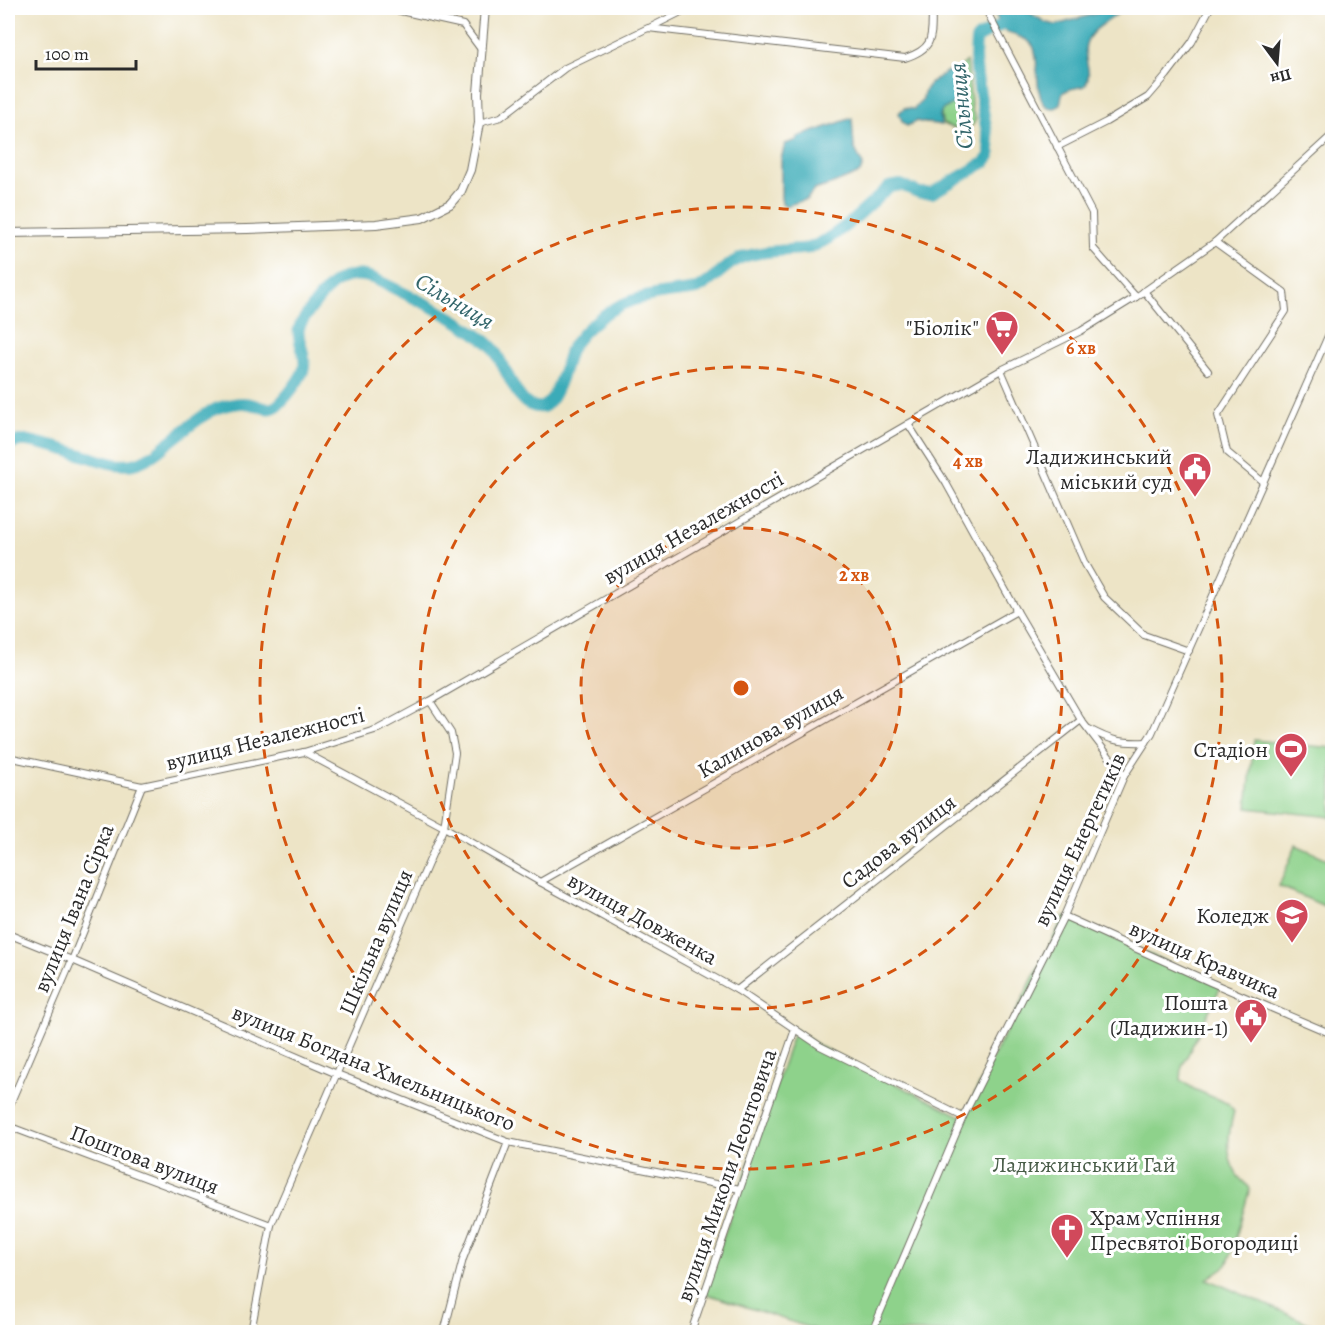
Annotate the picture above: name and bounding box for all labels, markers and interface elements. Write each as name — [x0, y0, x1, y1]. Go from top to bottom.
scale bar — [36, 33, 136, 71]
north arrow — [1247, 33, 1307, 93]
text: 100 m — [45, 42, 89, 66]
water label: Сільниця — [941, 61, 981, 151]
text: Пн — [1268, 63, 1294, 90]
water label: Сільниця — [409, 265, 501, 337]
supermarket icon: "Біолік" — [984, 309, 1020, 356]
place label: "Біолік" — [906, 313, 979, 343]
text: 6 хв — [1066, 336, 1096, 360]
place label: Ладижинський міський суд — [1026, 442, 1172, 497]
text: 4 хв — [953, 449, 983, 473]
public building icon: Ладижинський міський суд — [1177, 451, 1213, 498]
street label: вулиця Незалежності — [598, 464, 789, 592]
text: 2 хв — [839, 563, 869, 587]
street label: Калинова вулиця — [692, 678, 849, 786]
centre of rings — [731, 678, 751, 698]
street label: вулиця Незалежності — [163, 700, 368, 778]
sports icon: Стадіон — [1273, 731, 1309, 778]
place label: Стадіон — [1193, 735, 1268, 765]
street label: вулиця Енергетиків — [1027, 748, 1133, 931]
street label: Садова вулиця — [835, 788, 962, 896]
street label: вулиця Івана Сірка — [26, 819, 122, 997]
street label: Шкільна вулиця — [332, 865, 420, 1020]
street label: вулиця Довженка — [562, 865, 724, 973]
school or university icon: Коледж — [1274, 897, 1310, 944]
place label: Коледж — [1196, 901, 1269, 931]
street label: вулиця Кравчика — [1125, 913, 1285, 1007]
place label: Пошта (Ладижин-1) — [1110, 988, 1229, 1043]
street label: вулиця Богдана Хмельницького — [228, 997, 520, 1139]
public building icon: Пошта (Ладижин-1) — [1233, 997, 1269, 1044]
street label: вулиця Миколи Леонтовича — [669, 1044, 785, 1306]
street label: Поштова вулиця — [66, 1118, 223, 1202]
park label: Ладижинський Гай — [992, 1150, 1176, 1180]
place label: Храм Успіння Пресвятої Богородиці — [1090, 1203, 1299, 1258]
church icon: Храм Успіння Пресвятої Богородиці — [1049, 1212, 1085, 1259]

